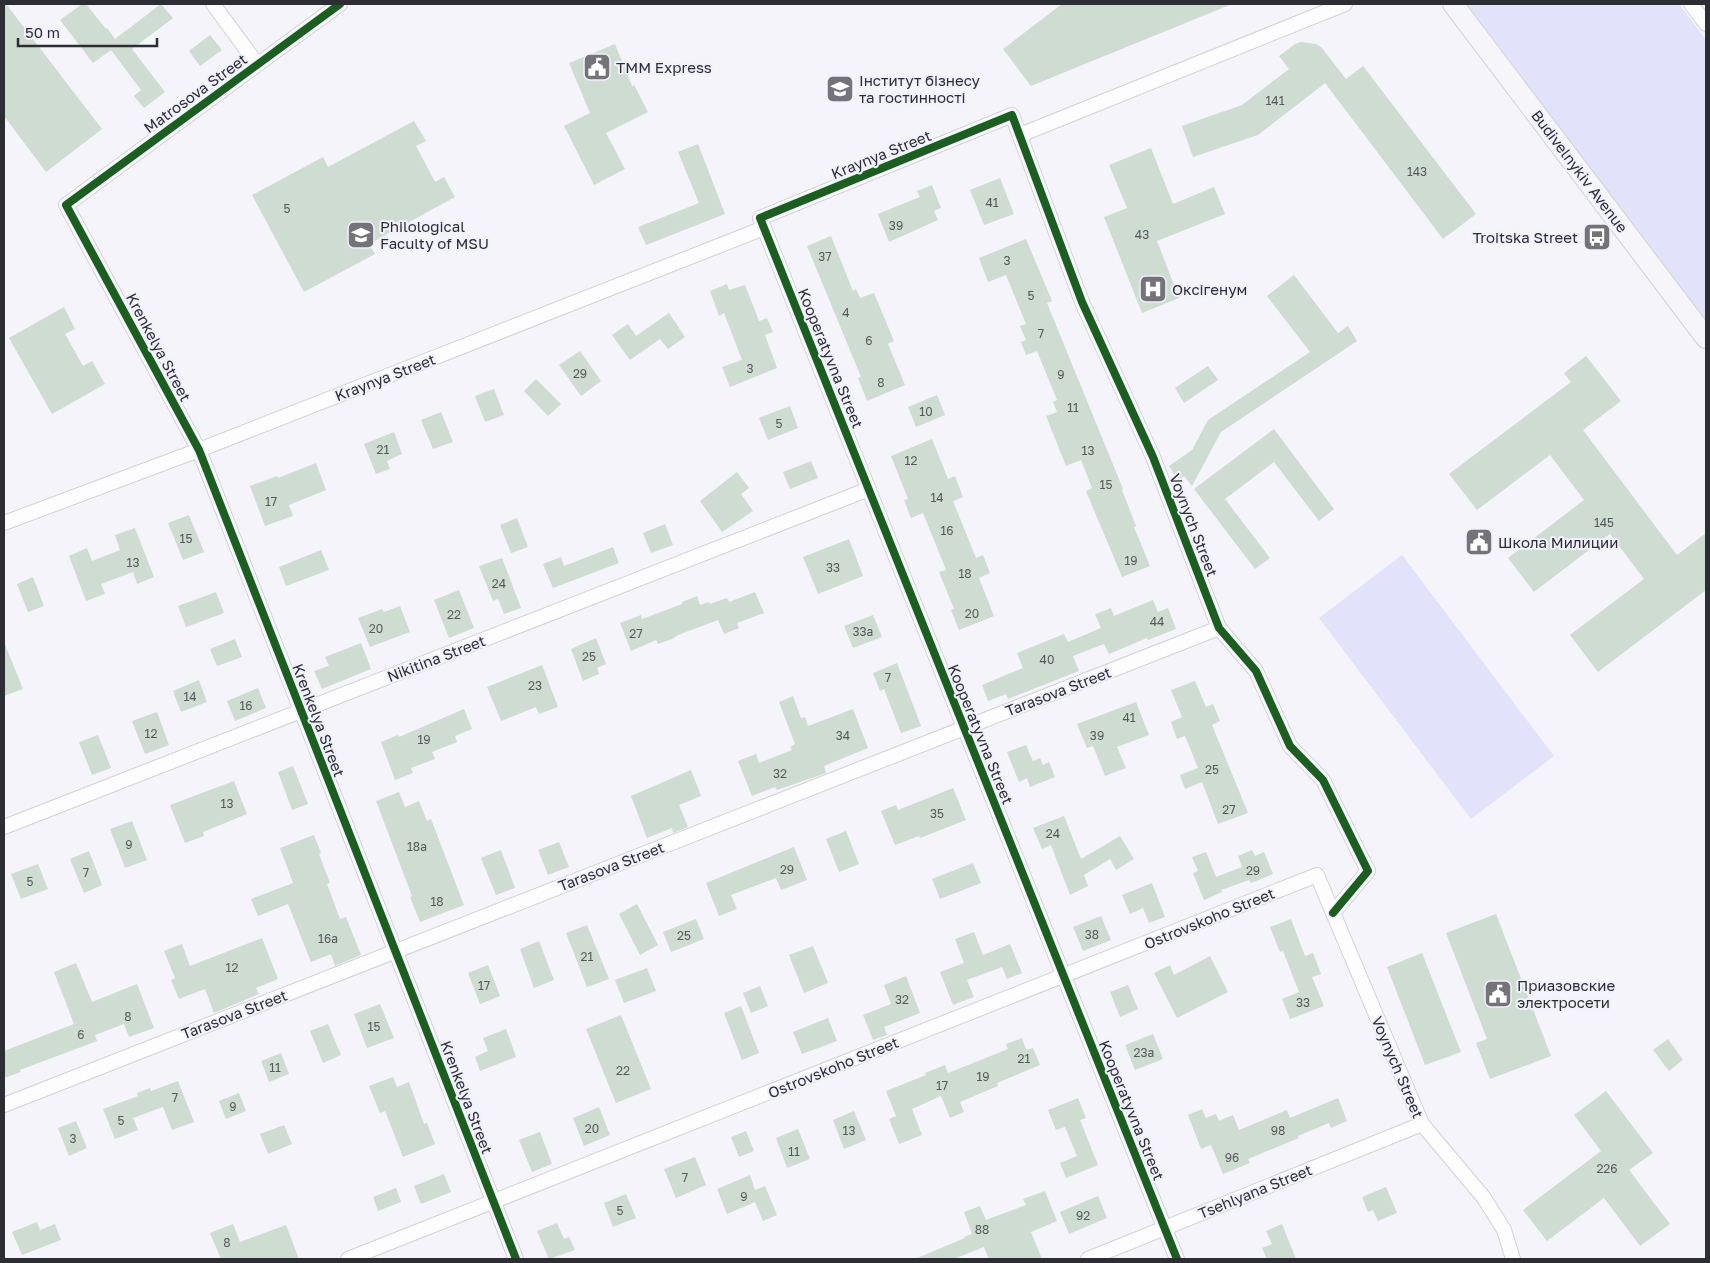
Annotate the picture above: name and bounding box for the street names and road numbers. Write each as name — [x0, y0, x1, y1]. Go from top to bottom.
street label: Matrosova Street — [140, 50, 250, 136]
street label: Budivelnykiv Avenue — [1528, 106, 1632, 236]
street label: Kraynya Street — [828, 126, 934, 182]
street label: Kooperatyvna Street — [795, 285, 867, 431]
street label: Krenkelya Street — [123, 290, 195, 404]
street label: Kraynya Street — [332, 350, 438, 404]
street label: Voynych Street — [1166, 471, 1222, 579]
street label: Nikitina Street — [384, 631, 488, 685]
street label: Krenkelya Street — [289, 661, 349, 779]
street label: Kooperatyvna Street — [945, 661, 1017, 807]
street label: Tarasova Street — [1003, 663, 1113, 719]
street label: Tarasova Street — [556, 838, 666, 894]
street label: Ostrovskoho Street — [1141, 884, 1277, 952]
street label: Tarasova Street — [179, 986, 289, 1042]
street label: Voynych Street — [1368, 1013, 1428, 1121]
street label: Ostrovskoho Street — [765, 1033, 901, 1101]
street label: Kooperatyvna Street — [1096, 1037, 1168, 1183]
street label: Krenkelya Street — [437, 1038, 497, 1156]
street label: Tsehlyana Street — [1196, 1160, 1314, 1222]

